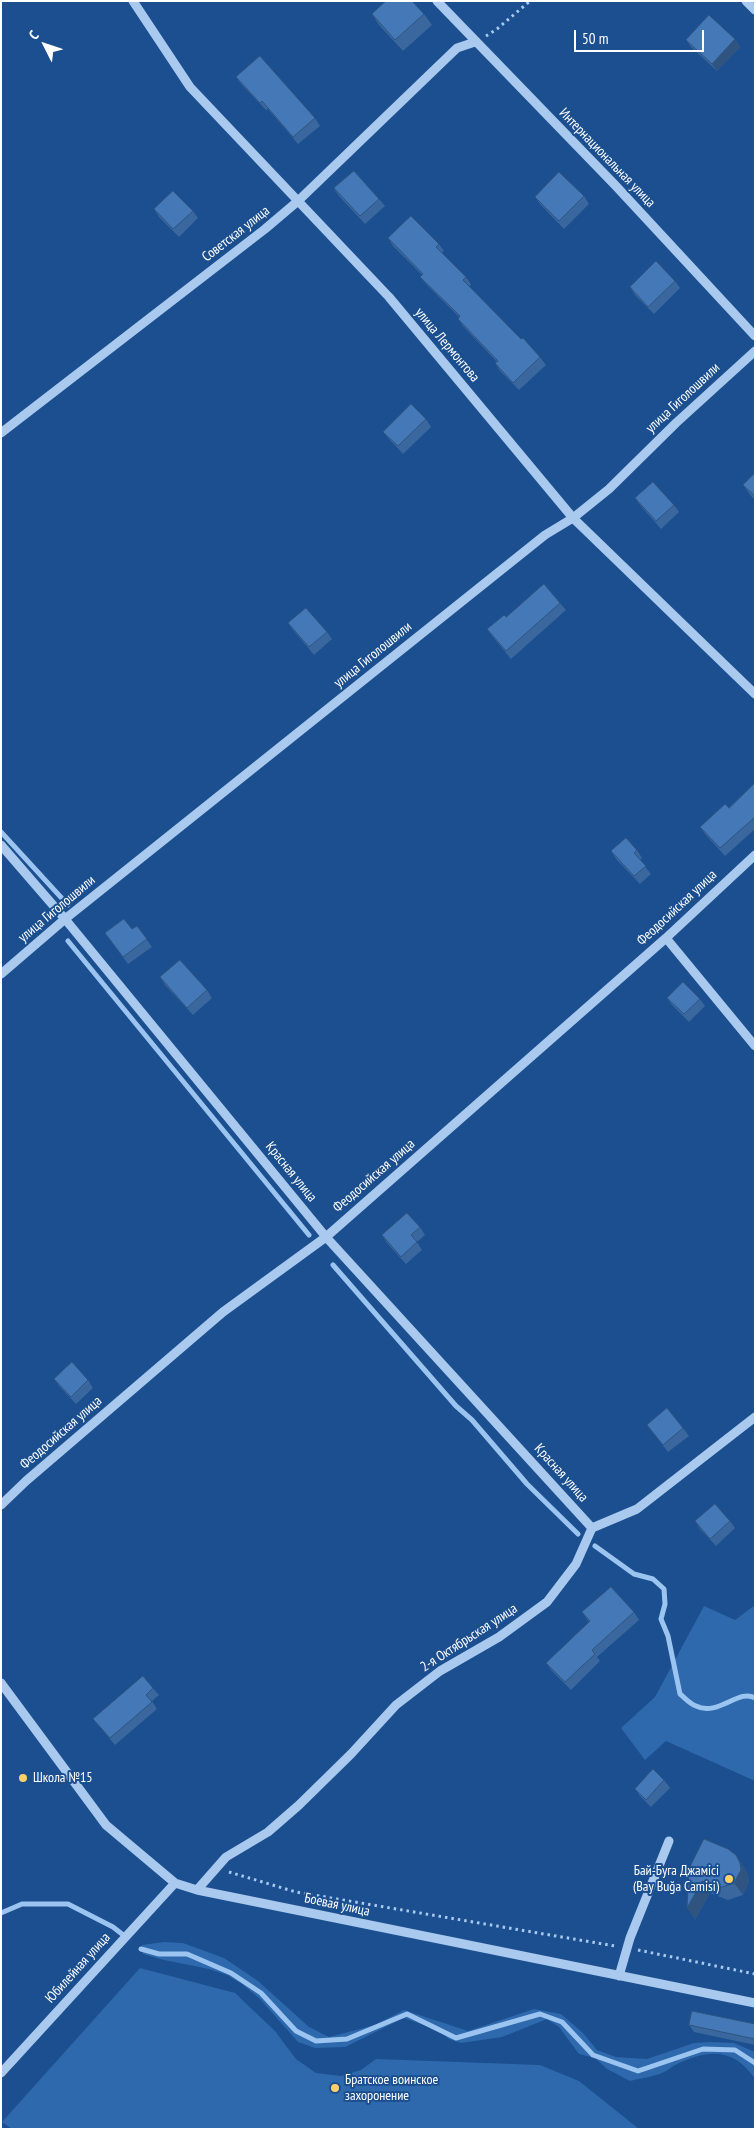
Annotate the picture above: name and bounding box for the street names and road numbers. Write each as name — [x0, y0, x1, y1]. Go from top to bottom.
street label: Интернациональная улица — [555, 105, 659, 211]
street label: Советская улица — [199, 202, 273, 266]
street label: улица Лермонтова — [411, 305, 483, 385]
street label: улица Гиголошвили — [642, 359, 724, 437]
street label: улица Гиголошвили — [331, 618, 415, 692]
street label: Феодосийская улица — [634, 867, 720, 949]
street label: улица Гиголошвили — [15, 872, 99, 946]
street label: Феодосийская улица — [330, 1136, 418, 1216]
street label: Красная улица — [262, 1139, 320, 1205]
street label: Феодосийская улица — [17, 1393, 105, 1473]
street label: Красная улица — [531, 1440, 591, 1506]
street label: 2-я Октябрьская улица — [417, 1600, 521, 1676]
street label: Боевая улица — [303, 1890, 371, 1920]
street label: Юбилейная улица — [42, 1929, 114, 2007]

